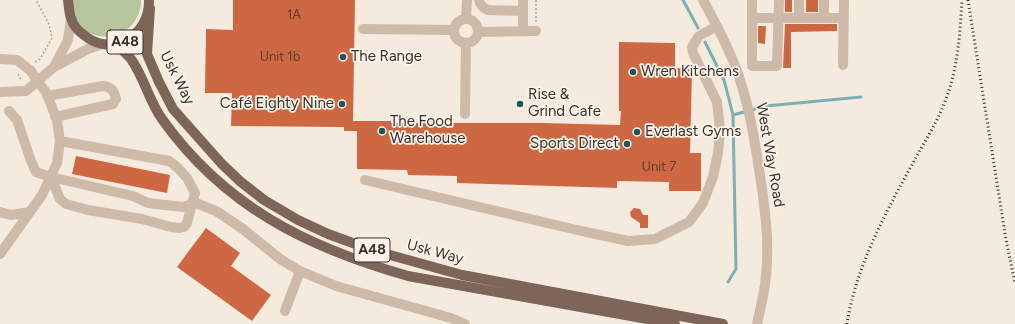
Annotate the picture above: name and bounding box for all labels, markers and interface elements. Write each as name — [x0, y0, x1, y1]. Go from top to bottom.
house number: 1A — [287, 7, 301, 23]
road number: A48 — [107, 30, 143, 54]
street label: Usk Way — [156, 48, 198, 108]
place label: The Range — [351, 48, 422, 66]
house number: Unit 1b — [260, 49, 300, 65]
marker: The Range — [338, 52, 348, 62]
place label: Wren Kitchens — [641, 63, 739, 81]
marker: Wren Kitchens — [628, 67, 638, 77]
place label: Rise & Grind Cafe — [528, 86, 601, 121]
place label: Café Eighty Nine — [220, 95, 334, 113]
marker: Café Eighty Nine — [337, 99, 347, 109]
marker: Rise & Grind Cafe — [515, 99, 525, 109]
street label: West Way Road — [752, 101, 788, 209]
place label: The Food Warehouse — [390, 113, 465, 148]
place label: Everlast Gyms — [645, 123, 741, 141]
marker: The Food Warehouse — [377, 126, 387, 136]
marker: Everlast Gyms — [632, 127, 642, 137]
place label: Sports Direct — [530, 135, 619, 153]
marker: Sports Direct — [622, 139, 632, 149]
house number: Unit 7 — [642, 159, 676, 175]
street label: Usk Way — [405, 236, 465, 268]
road number: A48 — [354, 238, 390, 262]

